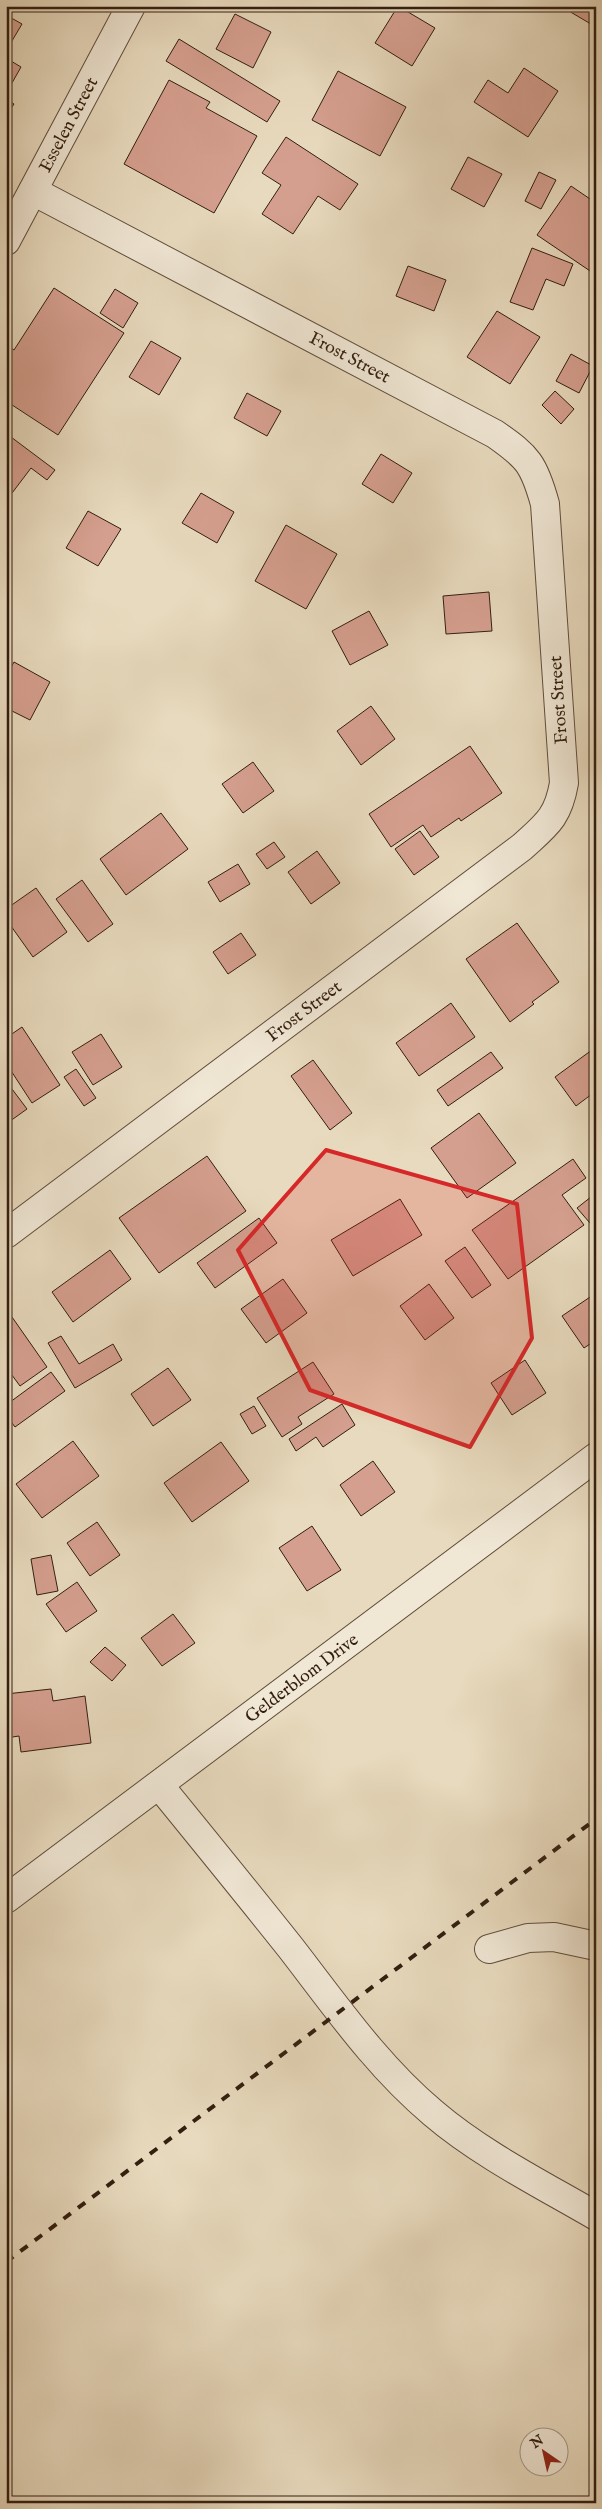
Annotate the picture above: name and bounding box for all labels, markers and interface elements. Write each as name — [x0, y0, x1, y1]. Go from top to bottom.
street label: Esselen Street — [35, 74, 104, 177]
street label: Frost Street — [305, 327, 394, 389]
street label: Frost Street — [545, 655, 574, 745]
street label: Frost Street — [262, 976, 347, 1048]
street label: Gelderblom Drive — [241, 1629, 363, 1729]
north arrow — [520, 2426, 570, 2476]
text: N — [526, 2431, 547, 2453]

